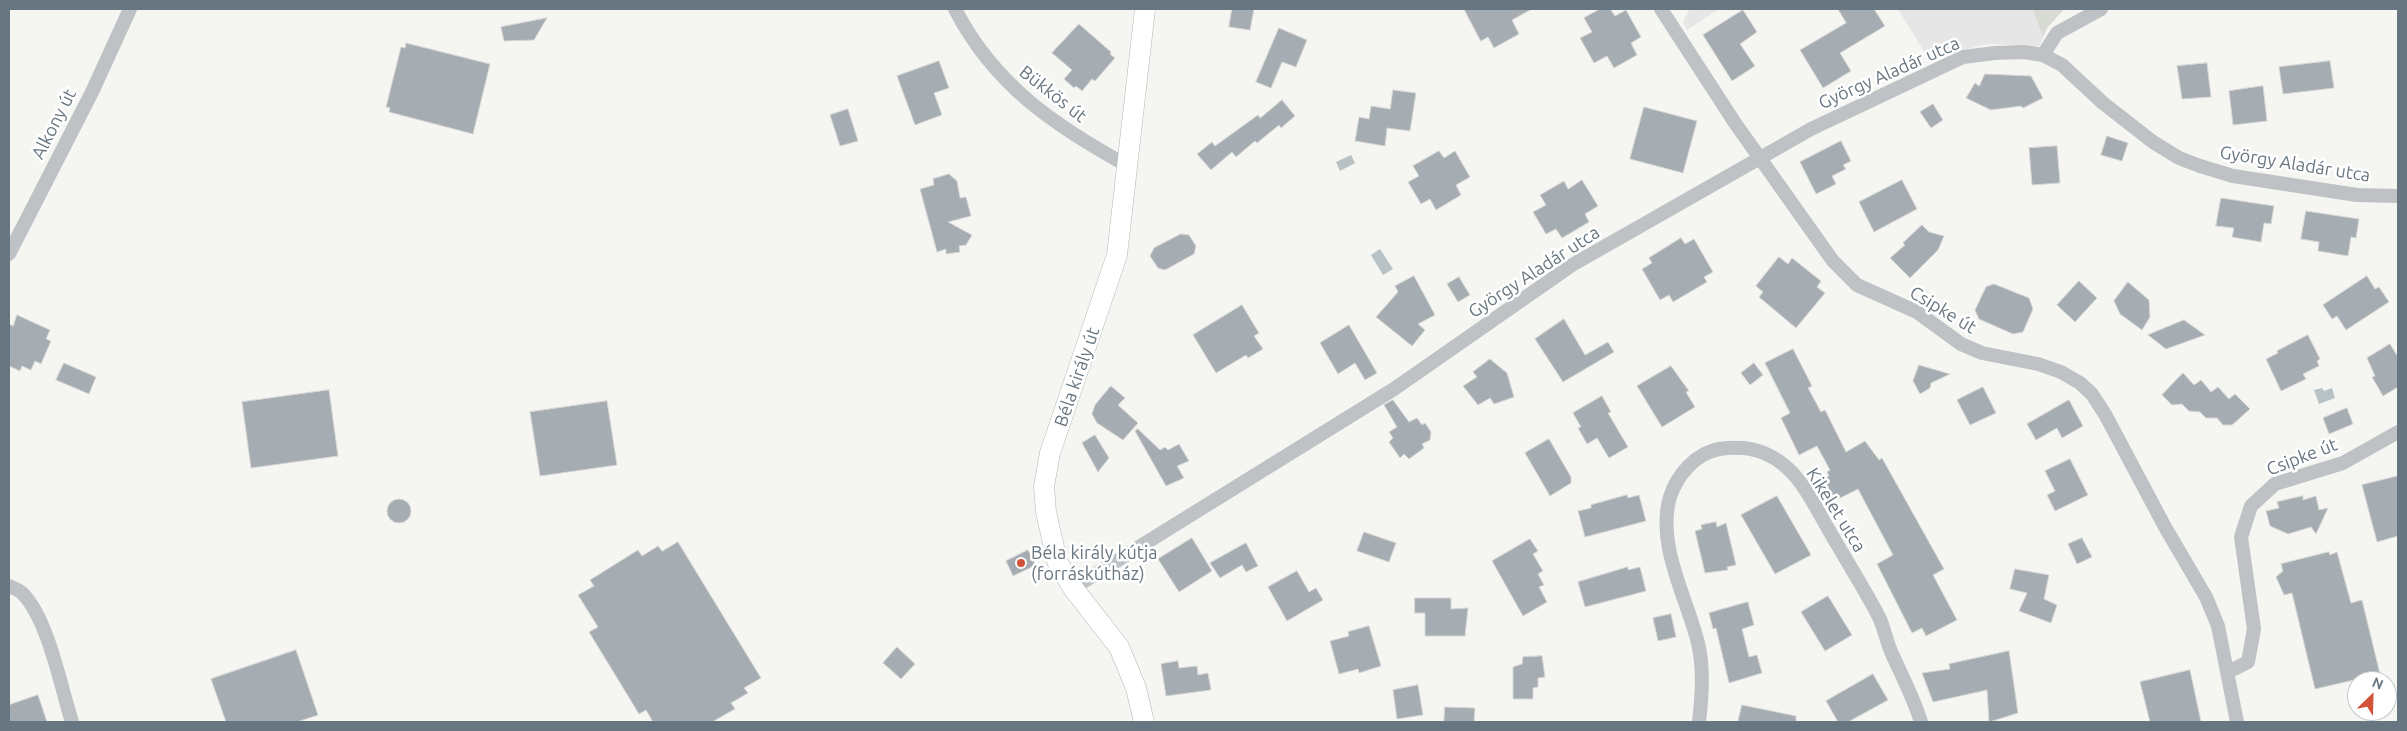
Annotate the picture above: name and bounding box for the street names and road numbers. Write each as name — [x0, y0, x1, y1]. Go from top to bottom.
street label: György Aladár utca — [1815, 32, 1963, 114]
street label: Bükkös út — [1015, 61, 1091, 127]
street label: Alkony út — [27, 85, 81, 163]
street label: György Aladár utca — [2218, 141, 2372, 187]
street label: György Aladár utca — [1464, 221, 1604, 323]
street label: Csipke út — [1906, 282, 1980, 338]
street label: Béla király út — [1050, 324, 1104, 430]
street label: Csipke út — [2264, 434, 2340, 480]
street label: Kikelet utca — [1802, 464, 1870, 556]

